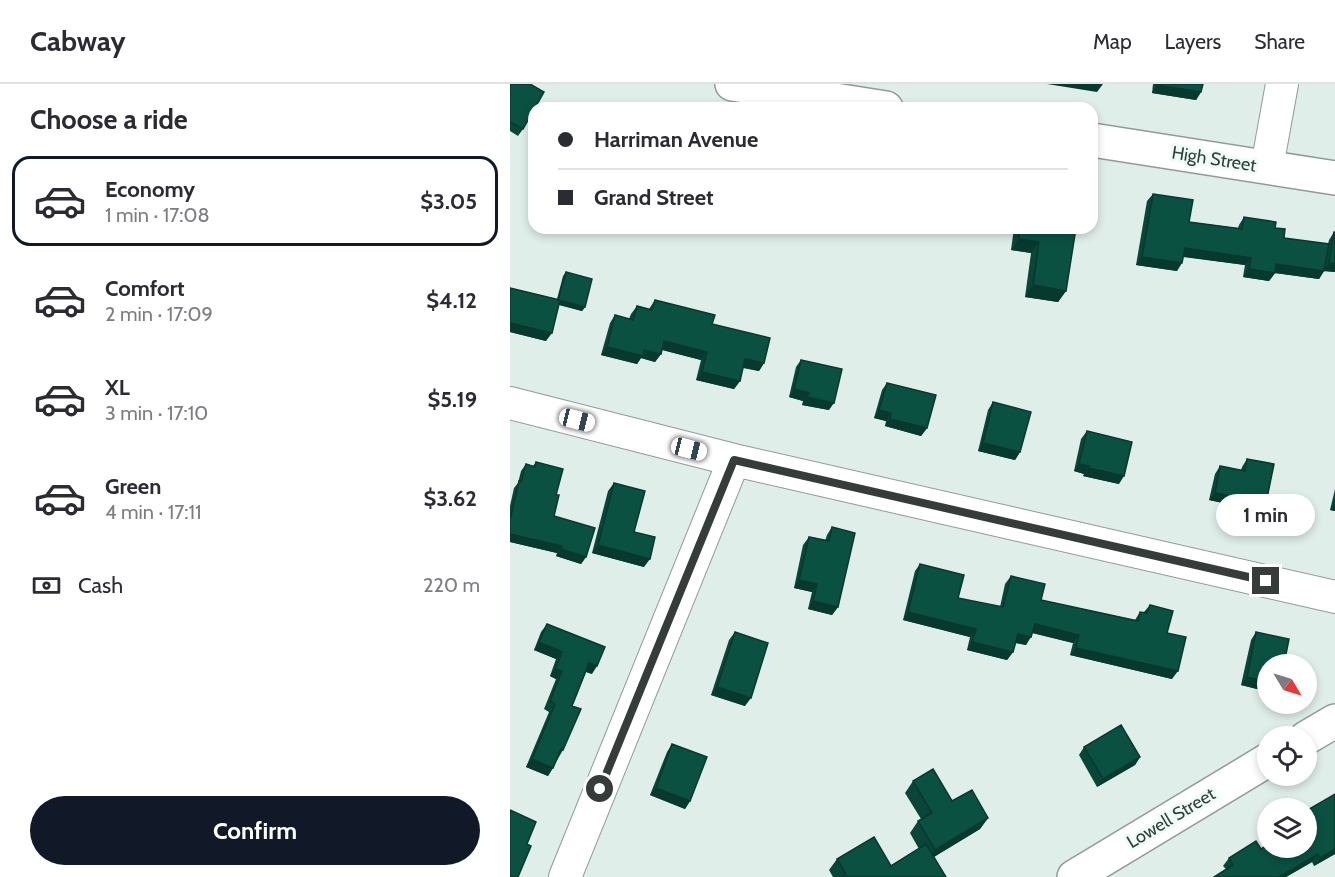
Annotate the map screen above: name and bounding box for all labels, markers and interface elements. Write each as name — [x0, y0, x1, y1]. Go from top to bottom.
text: Cabway — [30, 24, 125, 58]
text: Map — [1093, 29, 1132, 54]
text: Layers — [1165, 29, 1221, 54]
text: Share — [1254, 29, 1305, 54]
text: Choose a ride — [30, 103, 188, 136]
text: Harriman Avenue — [594, 126, 758, 153]
street label: High Street — [1170, 141, 1258, 177]
icon: car — [33, 174, 87, 228]
text: Economy — [105, 176, 195, 203]
text: Grand Street — [594, 184, 714, 211]
text: $3.05 — [420, 188, 477, 215]
text: 1 min · 17:08 — [105, 203, 210, 227]
icon: car — [33, 273, 87, 327]
text: Comfort — [105, 275, 184, 302]
text: $4.12 — [426, 287, 477, 314]
text: 2 min · 17:09 — [105, 302, 213, 326]
icon: car — [33, 372, 87, 426]
text: XL — [105, 374, 130, 401]
text: $5.19 — [427, 386, 477, 413]
text: 3 min · 17:10 — [105, 401, 208, 425]
car — [557, 407, 597, 433]
car — [669, 436, 709, 462]
icon: car — [33, 471, 87, 525]
text: Green — [105, 473, 161, 500]
text: $3.62 — [423, 485, 477, 512]
callout: 1 min — [1216, 494, 1316, 536]
text: 4 min · 17:11 — [105, 500, 202, 524]
text: 1 min — [1243, 503, 1288, 527]
route end — [1252, 567, 1279, 594]
icon: cash — [30, 569, 63, 602]
text: Cash — [78, 572, 123, 599]
text: 220 m — [423, 573, 480, 597]
north arrow — [1257, 654, 1317, 714]
map controls — [1257, 654, 1317, 858]
button: locate — [1257, 726, 1317, 786]
route start — [586, 775, 613, 802]
street label: Lowell Street — [1123, 783, 1219, 853]
button: Confirm — [30, 796, 480, 865]
button: layers — [1257, 798, 1317, 858]

